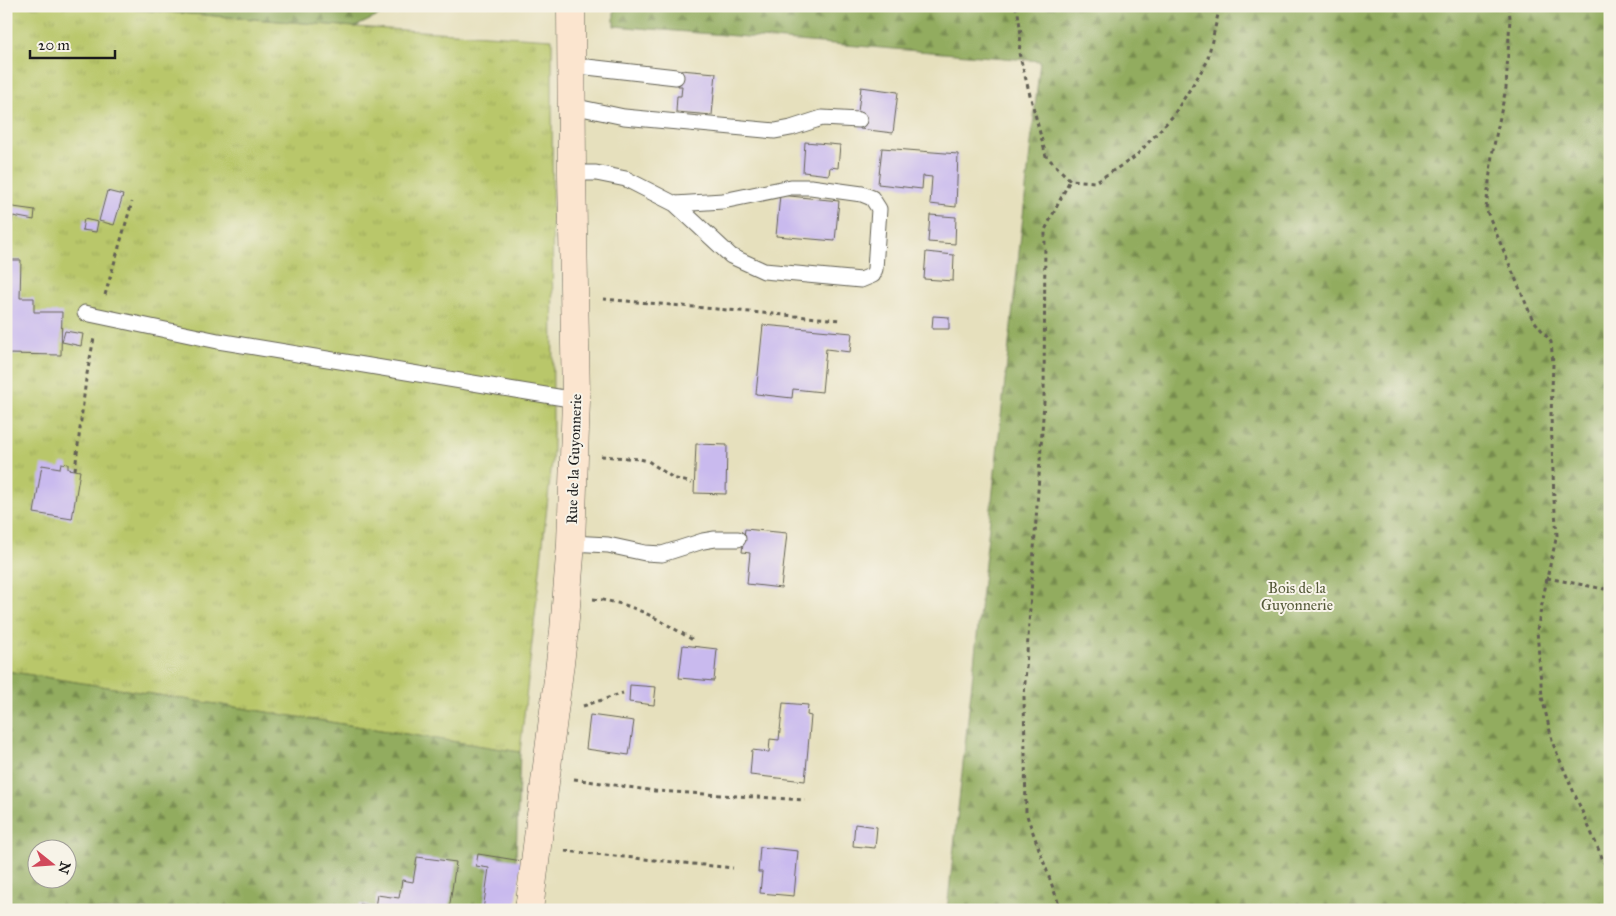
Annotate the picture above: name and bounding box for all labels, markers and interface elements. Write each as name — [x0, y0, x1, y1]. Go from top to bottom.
scale bar — [30, 28, 115, 60]
text: 20 m — [38, 36, 70, 54]
street label: Rue de la Guyonnerie — [563, 394, 585, 524]
park label: Bois de la Guyonnerie — [1261, 579, 1333, 614]
north arrow — [28, 838, 78, 888]
text: N — [54, 859, 74, 876]

